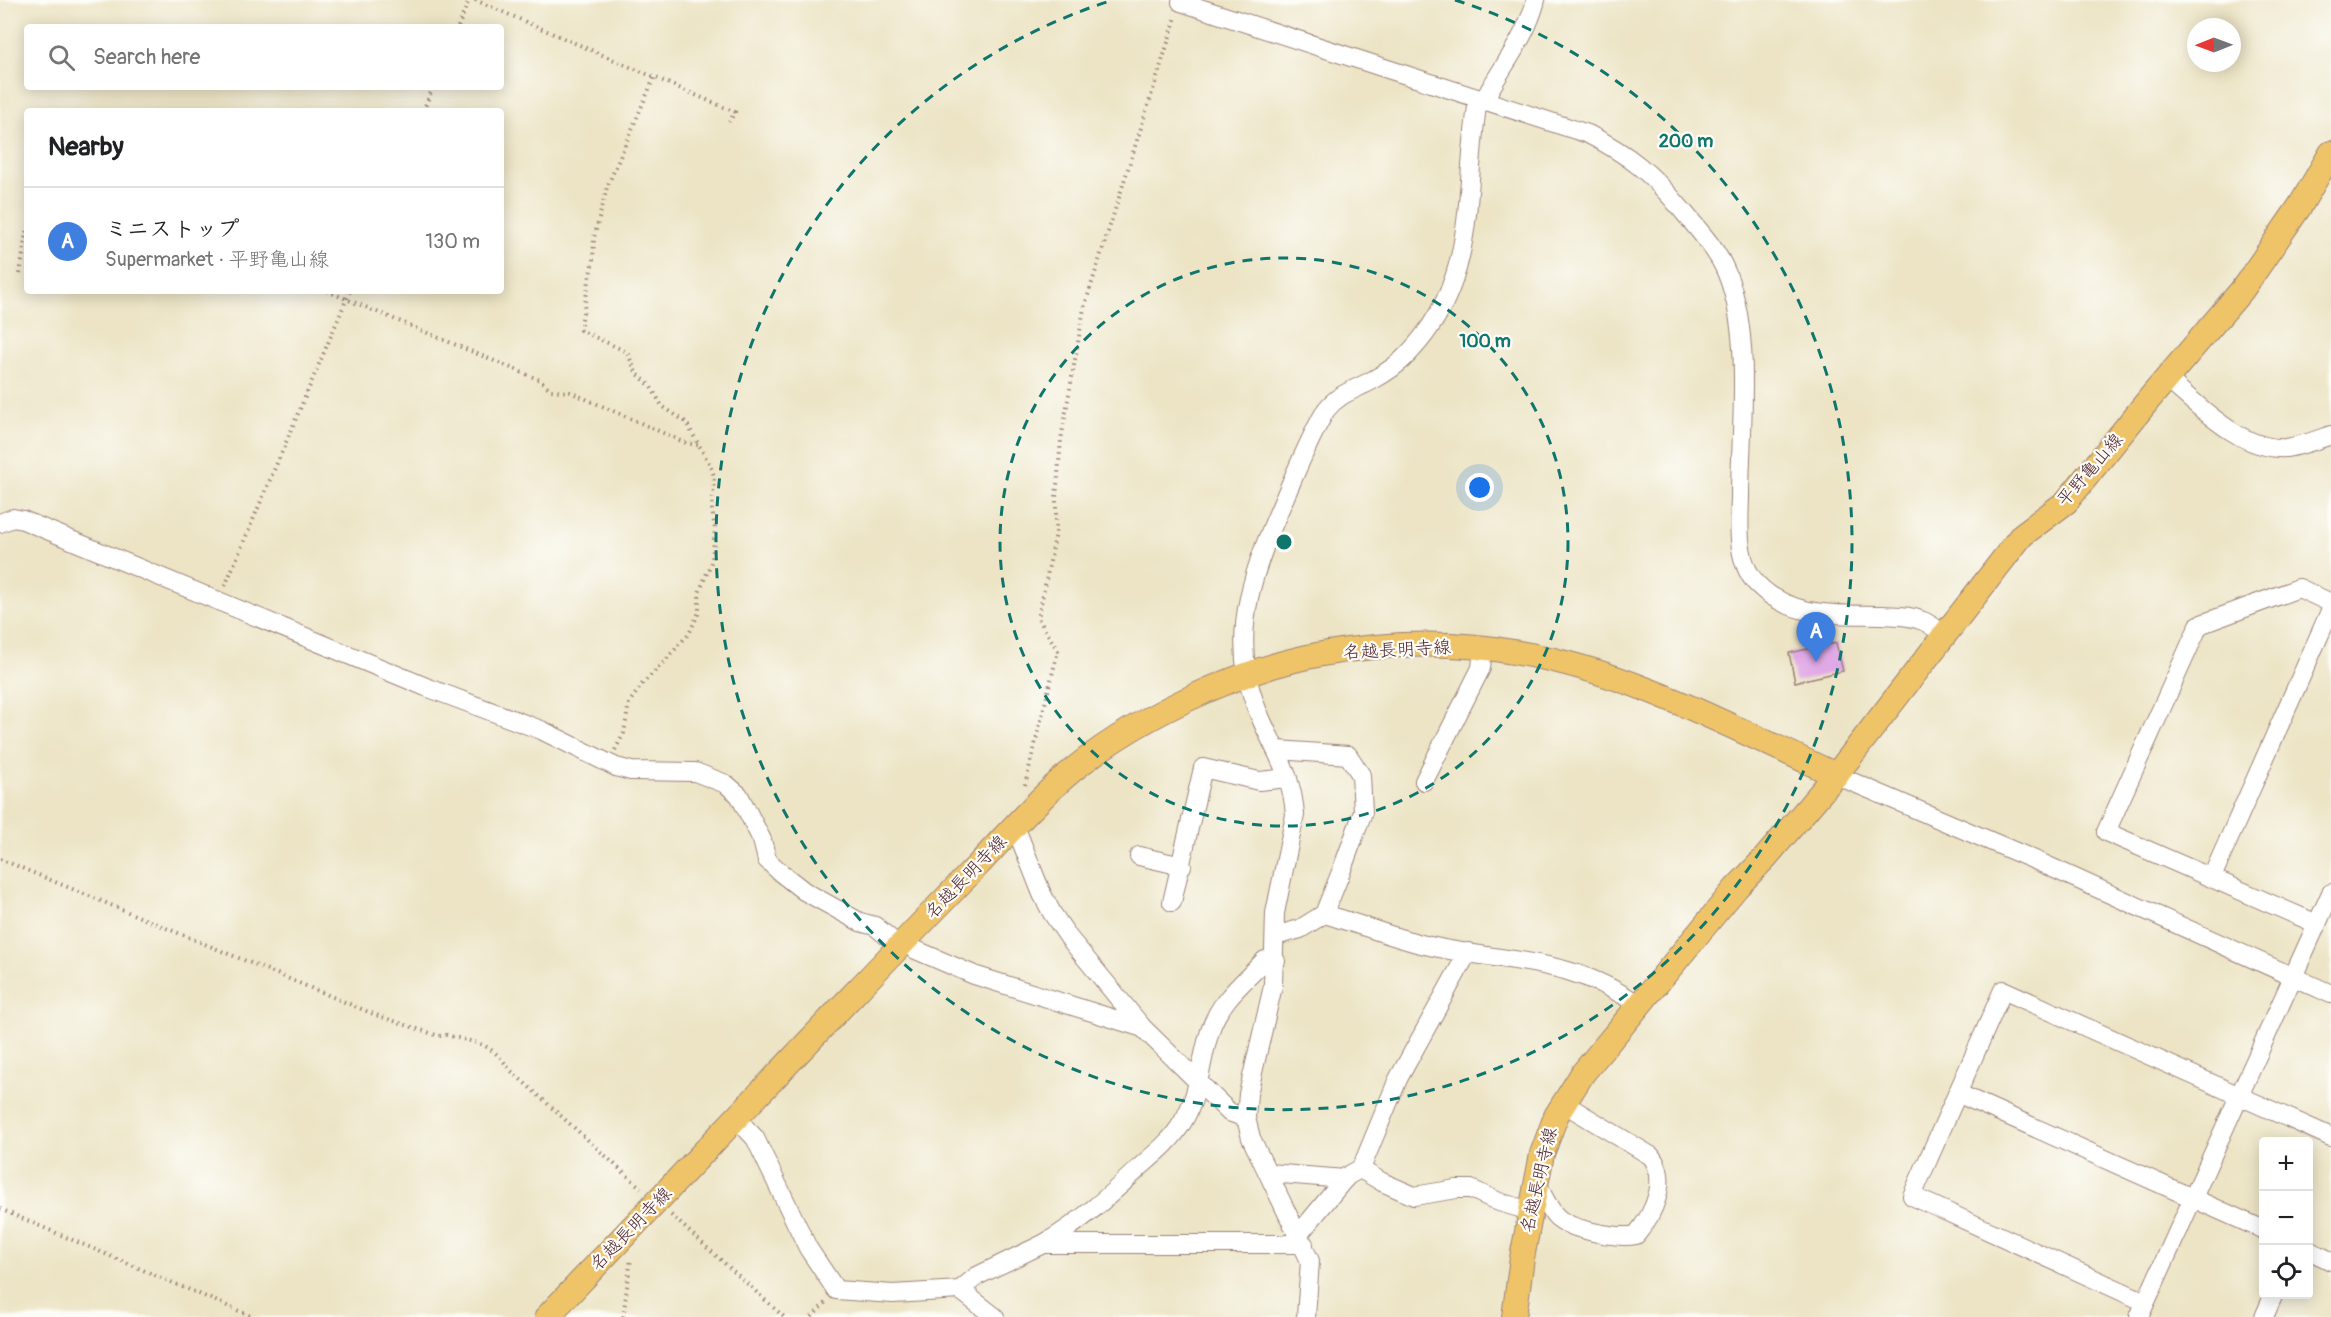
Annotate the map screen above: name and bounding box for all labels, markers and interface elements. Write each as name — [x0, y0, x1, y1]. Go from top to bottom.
north arrow — [2187, 18, 2241, 72]
search box — [24, 24, 504, 90]
icon: search — [45, 41, 78, 74]
text: Search here — [93, 43, 200, 71]
text: 200 m — [1659, 130, 1713, 153]
text: Nearby — [48, 131, 124, 163]
text: ミニストップ — [105, 215, 239, 243]
text: A — [61, 229, 74, 254]
text: 130 m — [425, 229, 480, 254]
text: Supermarket · 平野亀山線 — [105, 247, 329, 272]
text: 100 m — [1459, 330, 1511, 353]
street label: 平野亀山線 — [2052, 428, 2128, 512]
your location — [1465, 473, 1494, 502]
centre of rings — [1274, 532, 1294, 552]
pin: A — [1796, 612, 1836, 662]
street label: 名越長明寺線 — [1342, 636, 1452, 664]
street label: 名越長明寺線 — [920, 830, 1012, 924]
street label: 名越長明寺線 — [1516, 1125, 1562, 1235]
map controls — [2259, 1137, 2313, 1299]
button: + — [2259, 1137, 2313, 1191]
street label: 名越長明寺線 — [585, 1182, 677, 1276]
button: − — [2259, 1191, 2313, 1245]
button: locate — [2259, 1245, 2313, 1299]

